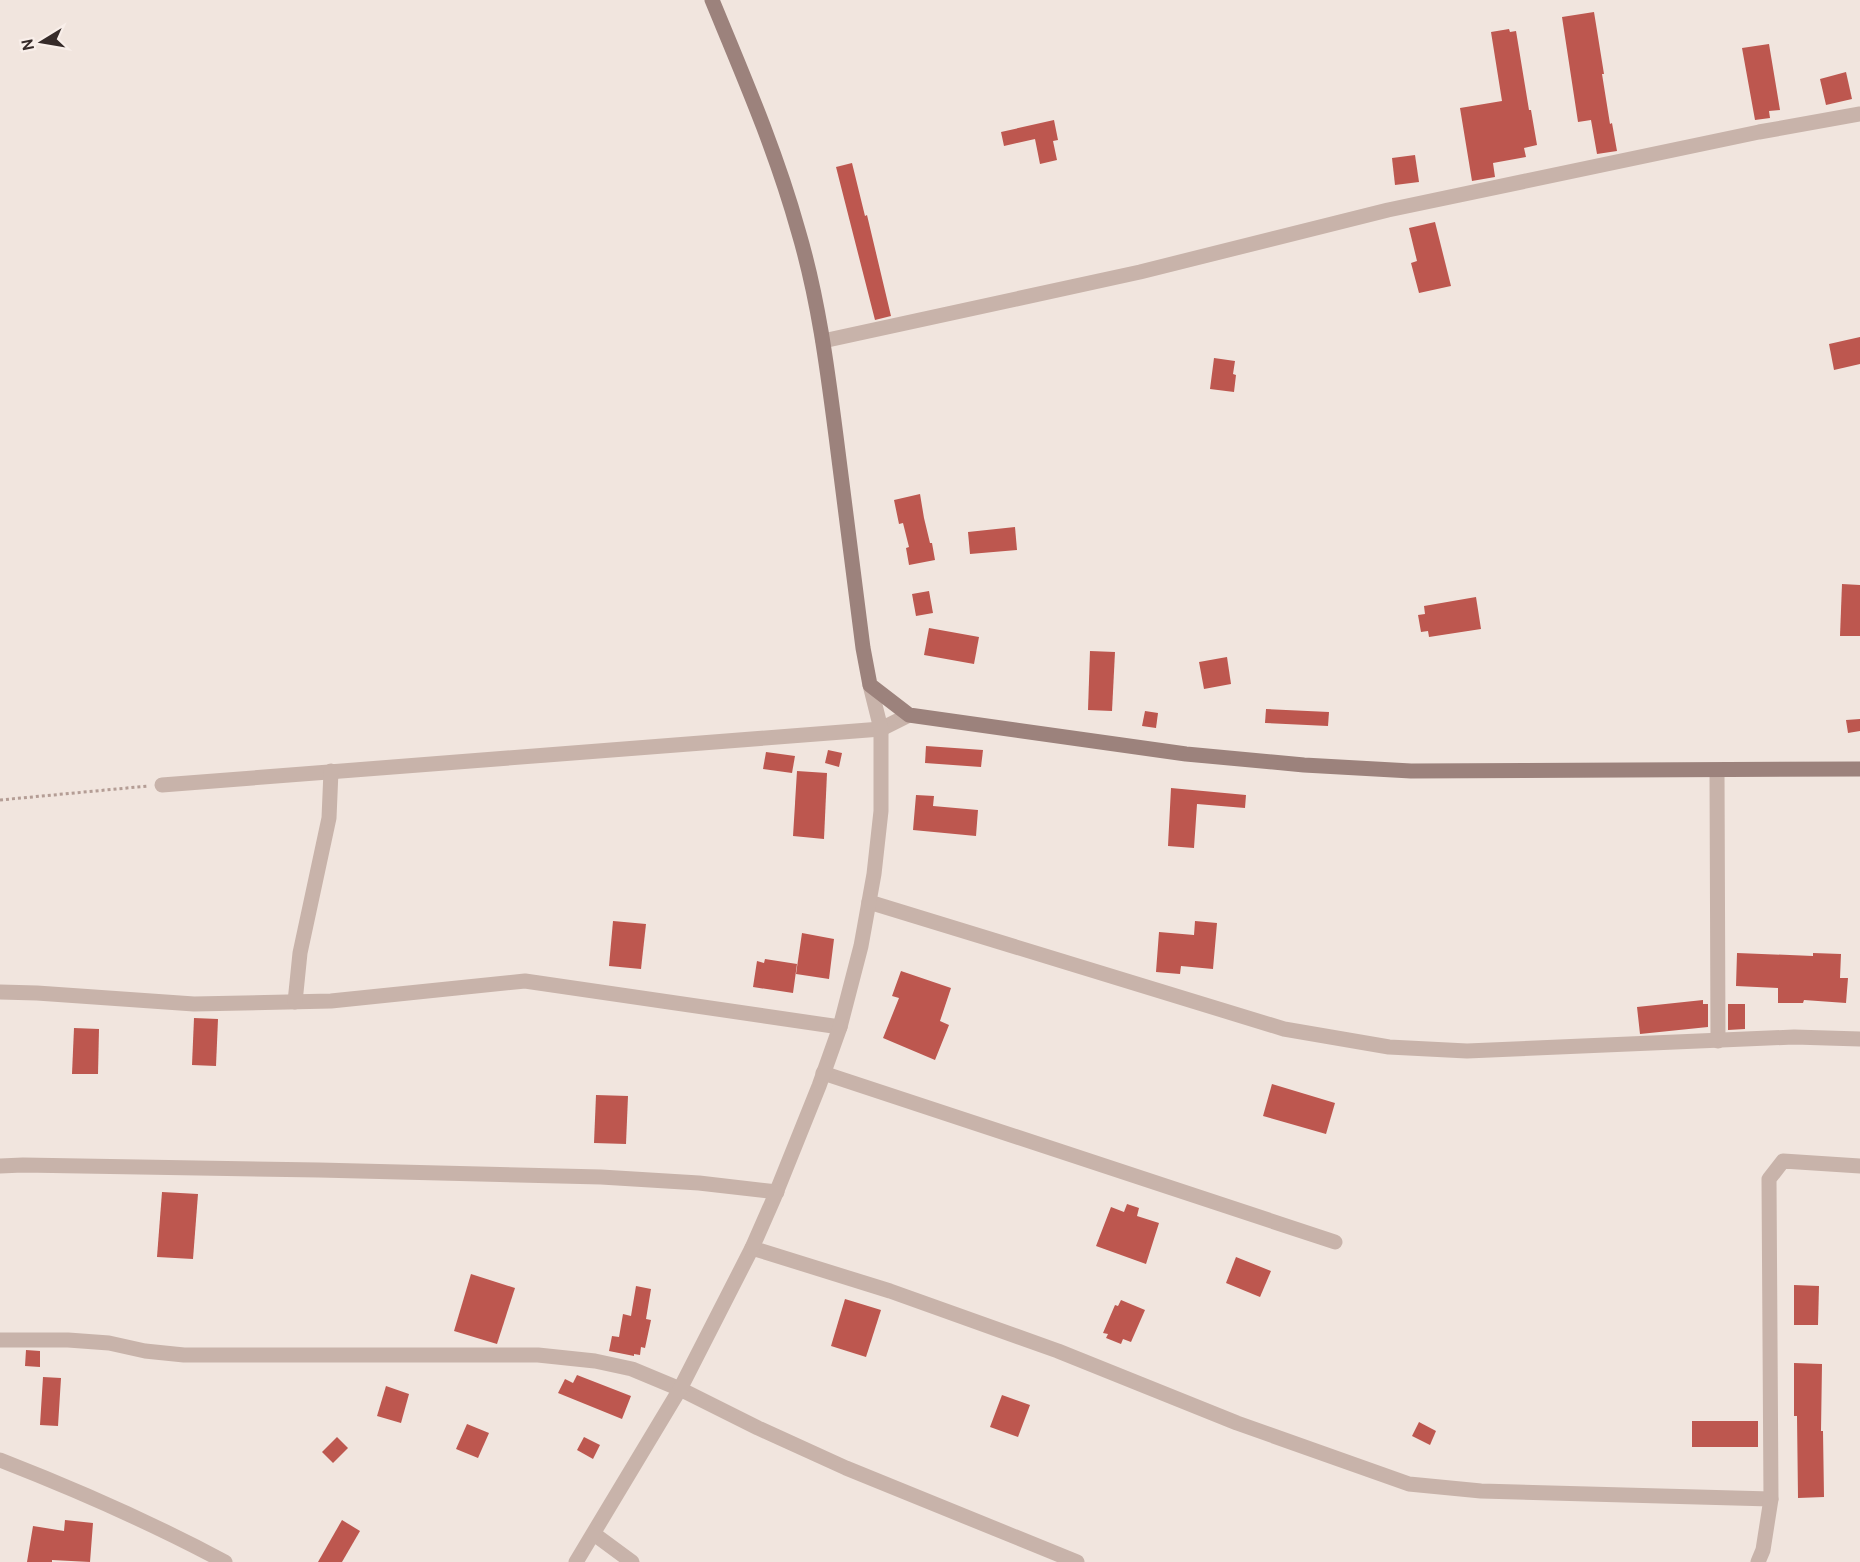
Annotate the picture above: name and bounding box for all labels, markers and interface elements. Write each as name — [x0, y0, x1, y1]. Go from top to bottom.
north arrow — [12, 12, 72, 72]
text: N — [17, 37, 38, 52]

